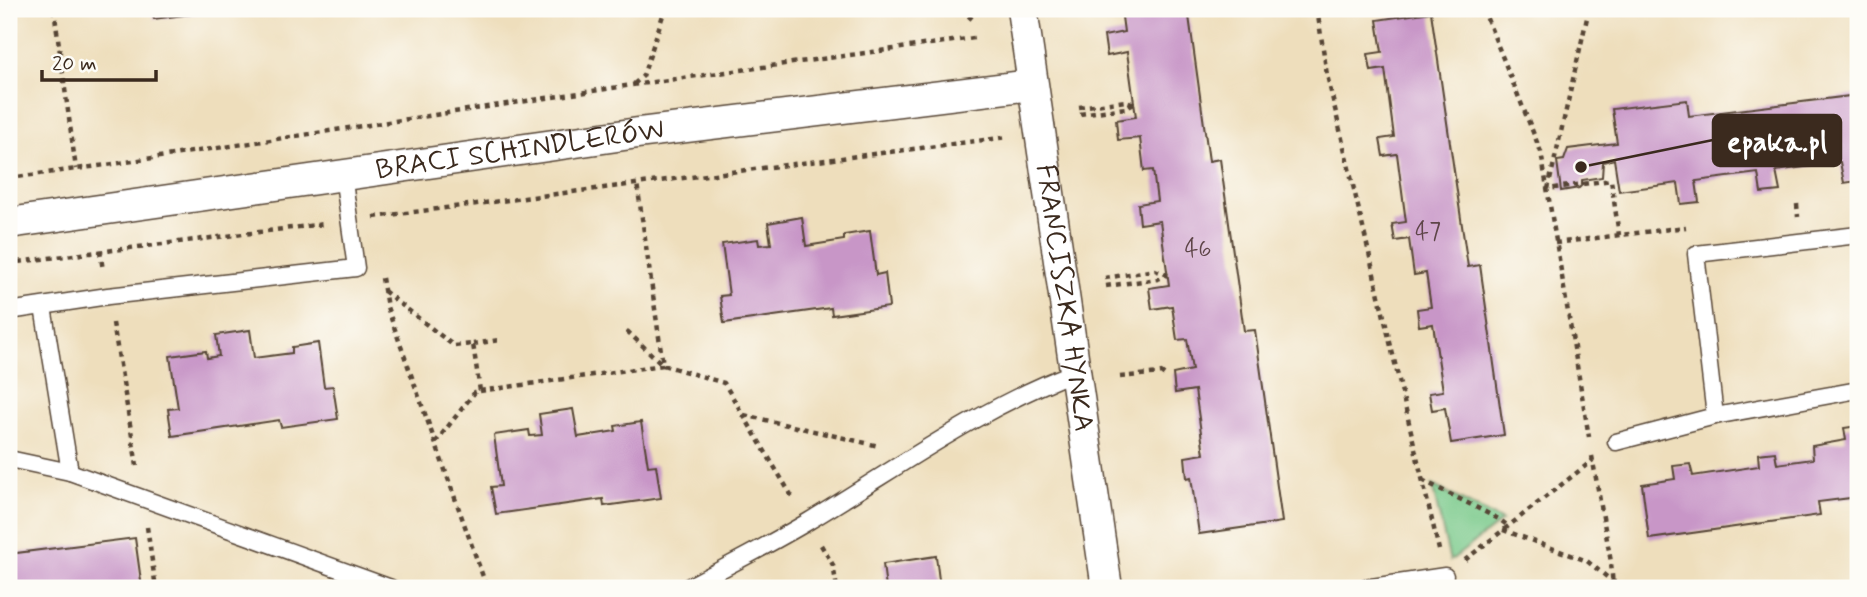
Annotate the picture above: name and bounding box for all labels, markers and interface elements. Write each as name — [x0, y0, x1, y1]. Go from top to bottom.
scale bar — [42, 38, 156, 82]
text: 20 m — [52, 50, 97, 78]
street label: BRACI SCHINDLERÓW — [373, 112, 666, 189]
callout: epaka.pl — [1713, 115, 1841, 166]
text: epaka.pl — [1727, 123, 1827, 162]
street label: FRANCISZKA HYNKA — [1026, 162, 1102, 434]
house number: 47 — [1415, 217, 1441, 248]
house number: 46 — [1184, 234, 1212, 265]

